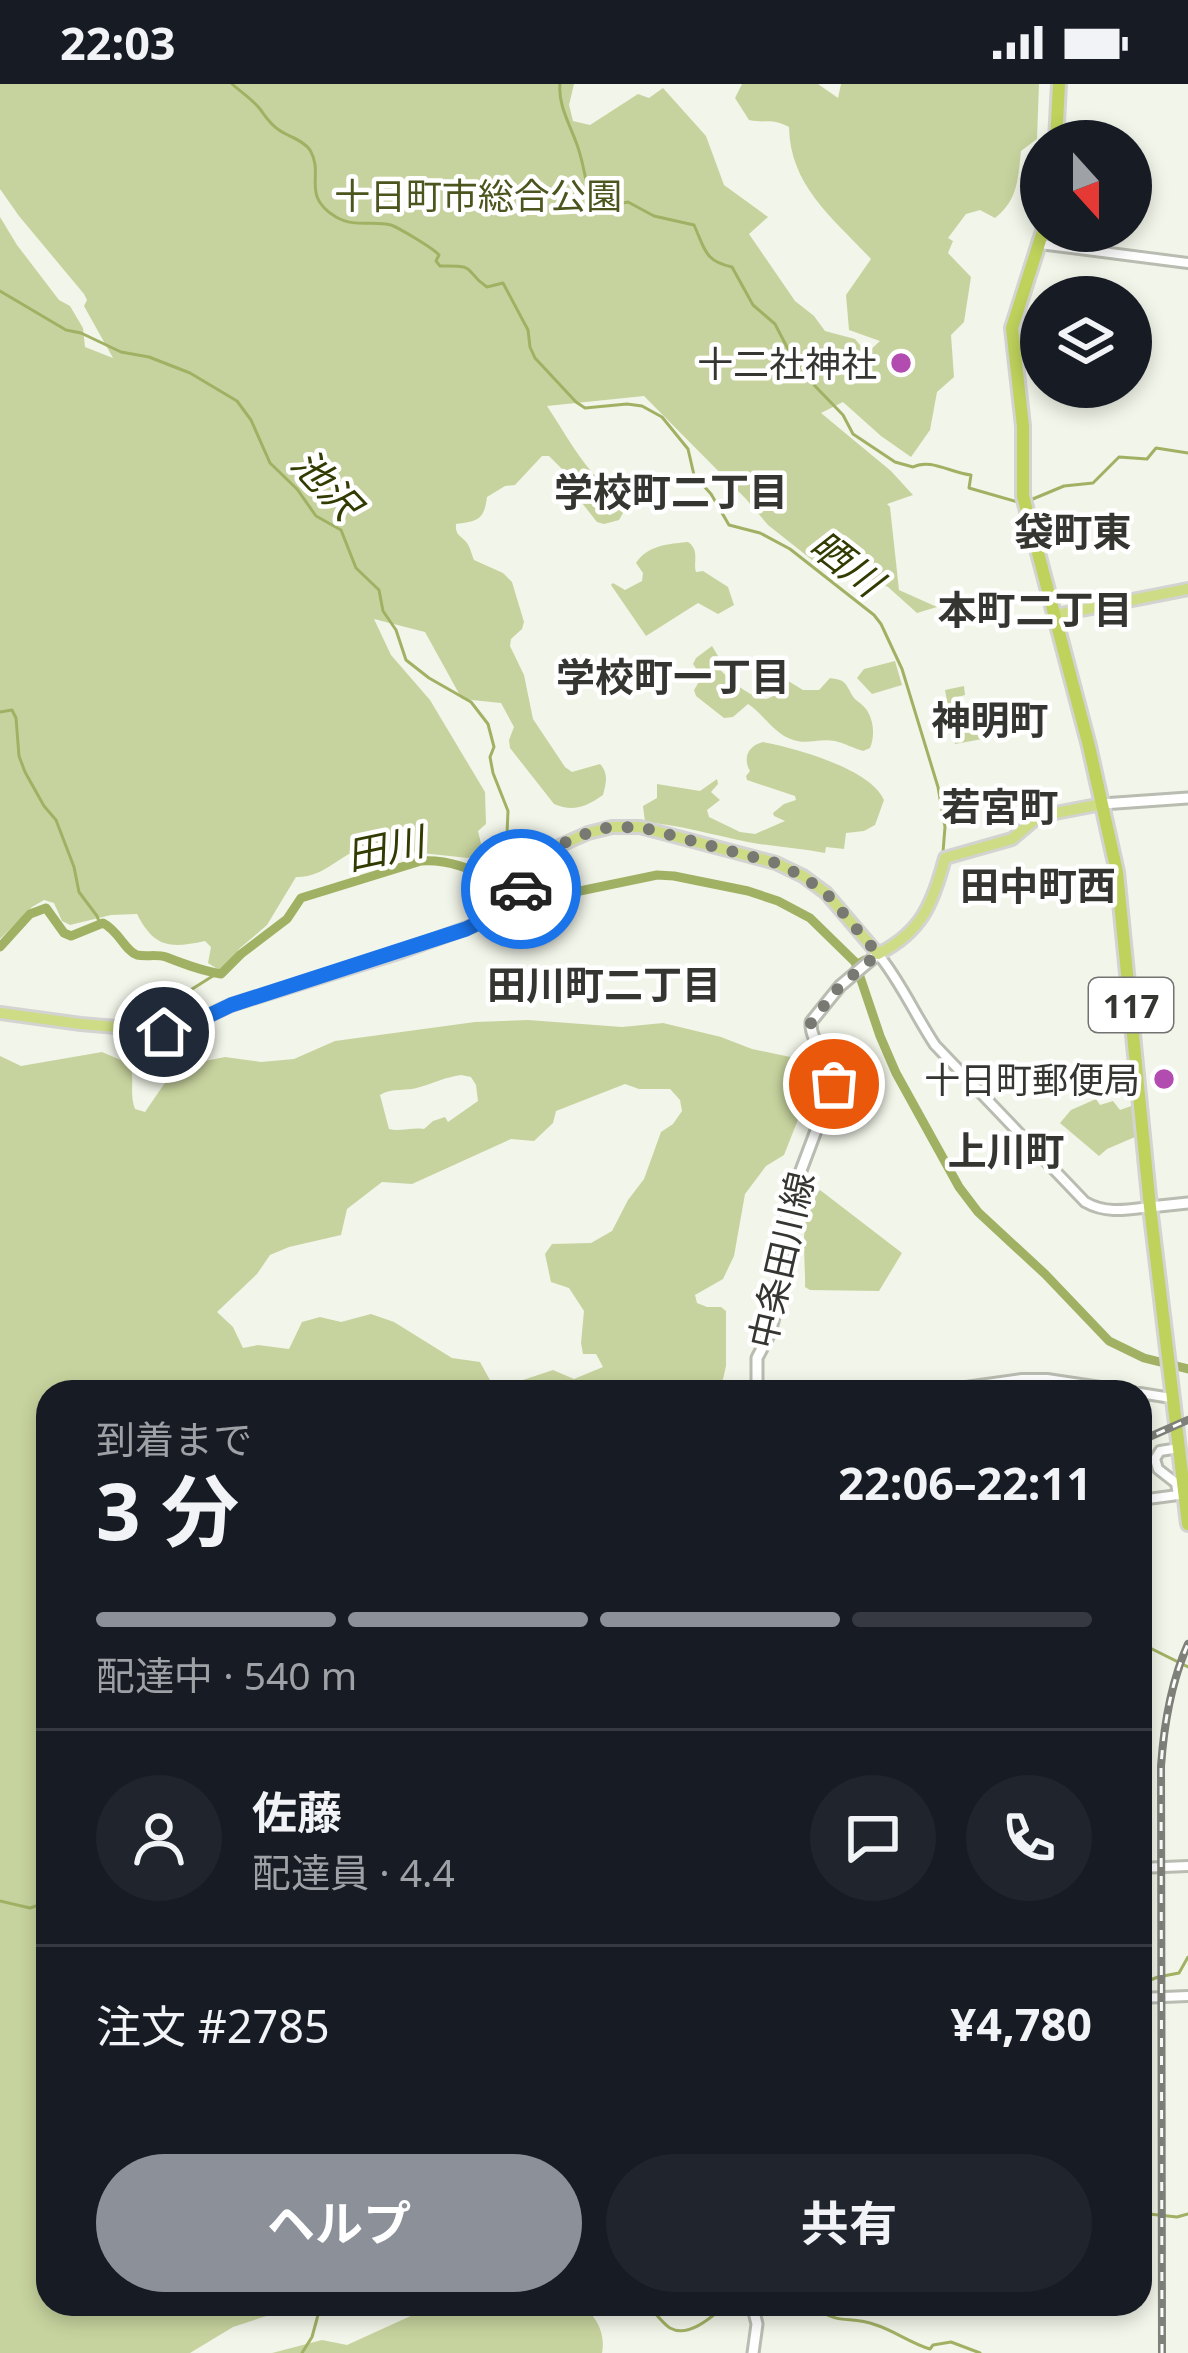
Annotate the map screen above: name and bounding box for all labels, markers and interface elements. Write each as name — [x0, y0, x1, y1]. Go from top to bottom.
text: 22:03 — [60, 12, 176, 73]
north arrow — [1020, 120, 1152, 252]
map controls — [1020, 120, 1152, 408]
park label: 十日町市総合公園 — [334, 171, 622, 220]
button: layers — [1020, 276, 1152, 408]
place label: 十二社神社 — [697, 339, 877, 388]
marker: 十二社神社 — [888, 350, 914, 376]
water label: 池沢 — [281, 436, 376, 533]
district label: 学校町二丁目 — [554, 464, 788, 517]
district label: 袋町東 — [1014, 504, 1132, 557]
water label: 晒川 — [800, 517, 897, 609]
district label: 本町二丁目 — [937, 582, 1133, 635]
district label: 学校町一丁目 — [556, 649, 790, 702]
district label: 神明町 — [931, 692, 1049, 745]
district label: 若宮町 — [941, 779, 1059, 832]
water label: 田川 — [341, 812, 433, 881]
courier — [461, 829, 581, 949]
icon: car — [488, 856, 554, 922]
district label: 田中町西 — [960, 858, 1116, 911]
district label: 田川町二丁目 — [487, 957, 721, 1010]
road number: 117 — [1089, 978, 1173, 1032]
pin — [113, 981, 215, 1083]
icon: home — [131, 999, 197, 1065]
pin — [783, 1033, 885, 1135]
icon: bag — [801, 1051, 867, 1117]
place label: 十日町郵便局 — [924, 1055, 1140, 1104]
marker: 十日町郵便局 — [1151, 1066, 1177, 1092]
district label: 上川町 — [947, 1123, 1065, 1176]
street label: 中条田川線 — [737, 1167, 825, 1353]
text: 到着まで — [96, 1412, 252, 1465]
text: 22:06–22:11 — [838, 1452, 1092, 1513]
text: 3 分 — [96, 1457, 239, 1563]
text: 配達中 · 540 m — [96, 1648, 357, 1701]
button: person — [96, 1775, 222, 1901]
button: chat — [810, 1775, 936, 1901]
button: phone — [966, 1775, 1092, 1901]
text: 佐藤 — [252, 1781, 342, 1842]
text: 配達員 · 4.4 — [252, 1845, 455, 1898]
text: ¥4,780 — [950, 1993, 1092, 2054]
text: 注文 #2785 — [96, 1995, 330, 2056]
button: ヘルプ — [96, 2154, 582, 2292]
button: 共有 — [606, 2154, 1092, 2292]

